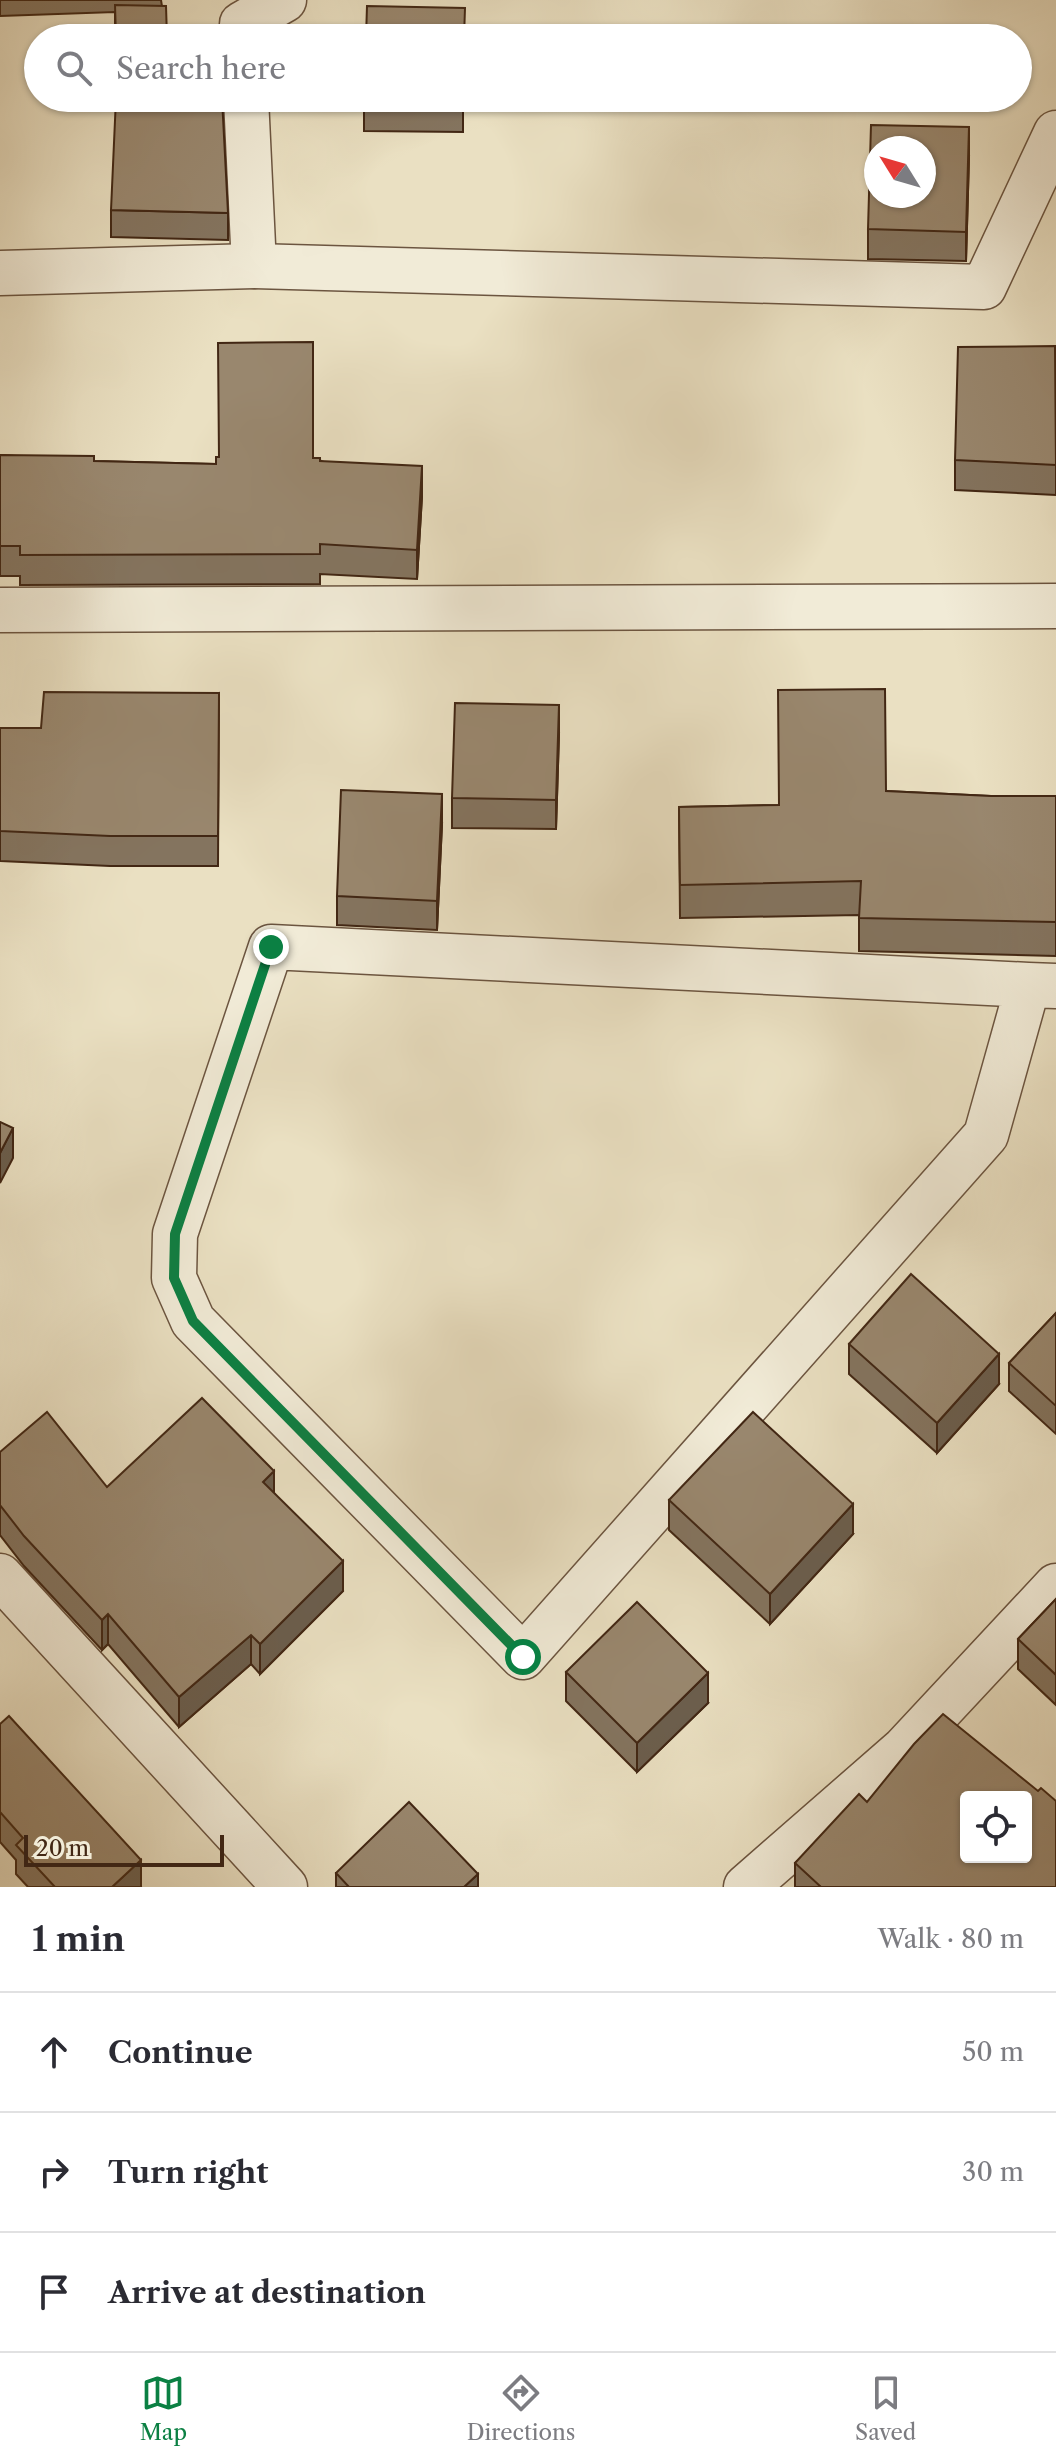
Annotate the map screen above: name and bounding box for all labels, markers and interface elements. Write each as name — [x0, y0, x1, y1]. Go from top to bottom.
search box — [24, 24, 1032, 112]
icon: search — [52, 46, 96, 90]
text: Search here — [116, 50, 286, 87]
north arrow — [864, 136, 936, 208]
route end — [253, 929, 289, 965]
route start — [505, 1639, 541, 1675]
map controls — [960, 1791, 1032, 1863]
button: locate — [960, 1791, 1032, 1863]
scale bar — [24, 1831, 224, 1867]
text: 20 m — [36, 1835, 89, 1862]
text: 1 min — [32, 1918, 125, 1960]
text: Walk · 80 m — [878, 1923, 1024, 1955]
icon: ahead — [32, 2030, 76, 2074]
text: Continue — [108, 2034, 253, 2071]
text: 50 m — [962, 2036, 1024, 2068]
icon: right — [32, 2150, 76, 2194]
text: Turn right — [108, 2154, 268, 2191]
text: 30 m — [962, 2156, 1024, 2188]
icon: arrive — [32, 2270, 76, 2314]
text: Arrive at destination — [108, 2274, 426, 2311]
tab: Map — [140, 2371, 187, 2446]
tab: Directions — [467, 2371, 575, 2446]
tab: Saved — [855, 2371, 916, 2446]

